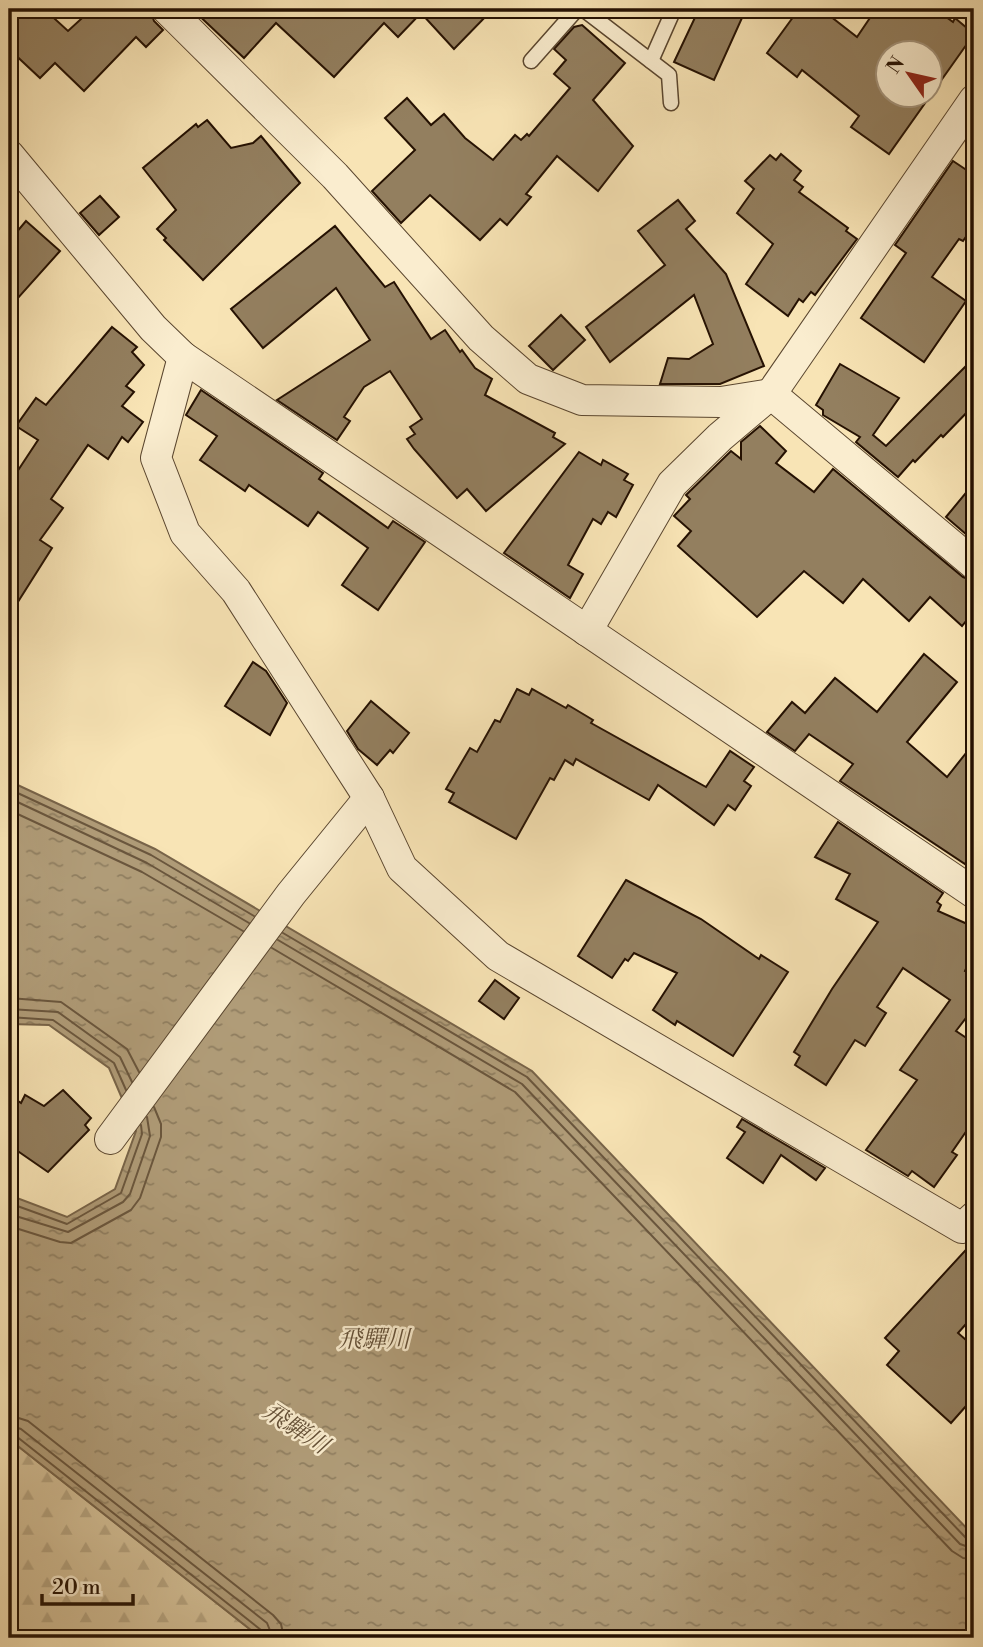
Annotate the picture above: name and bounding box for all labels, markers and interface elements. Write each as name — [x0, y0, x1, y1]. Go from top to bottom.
north arrow — [874, 38, 944, 108]
text: N — [882, 52, 910, 78]
water label: 飛驒川 — [338, 1325, 413, 1355]
water label: 飛騨川 — [257, 1397, 336, 1463]
scale bar — [42, 1563, 133, 1607]
text: 20 m — [52, 1575, 101, 1601]

